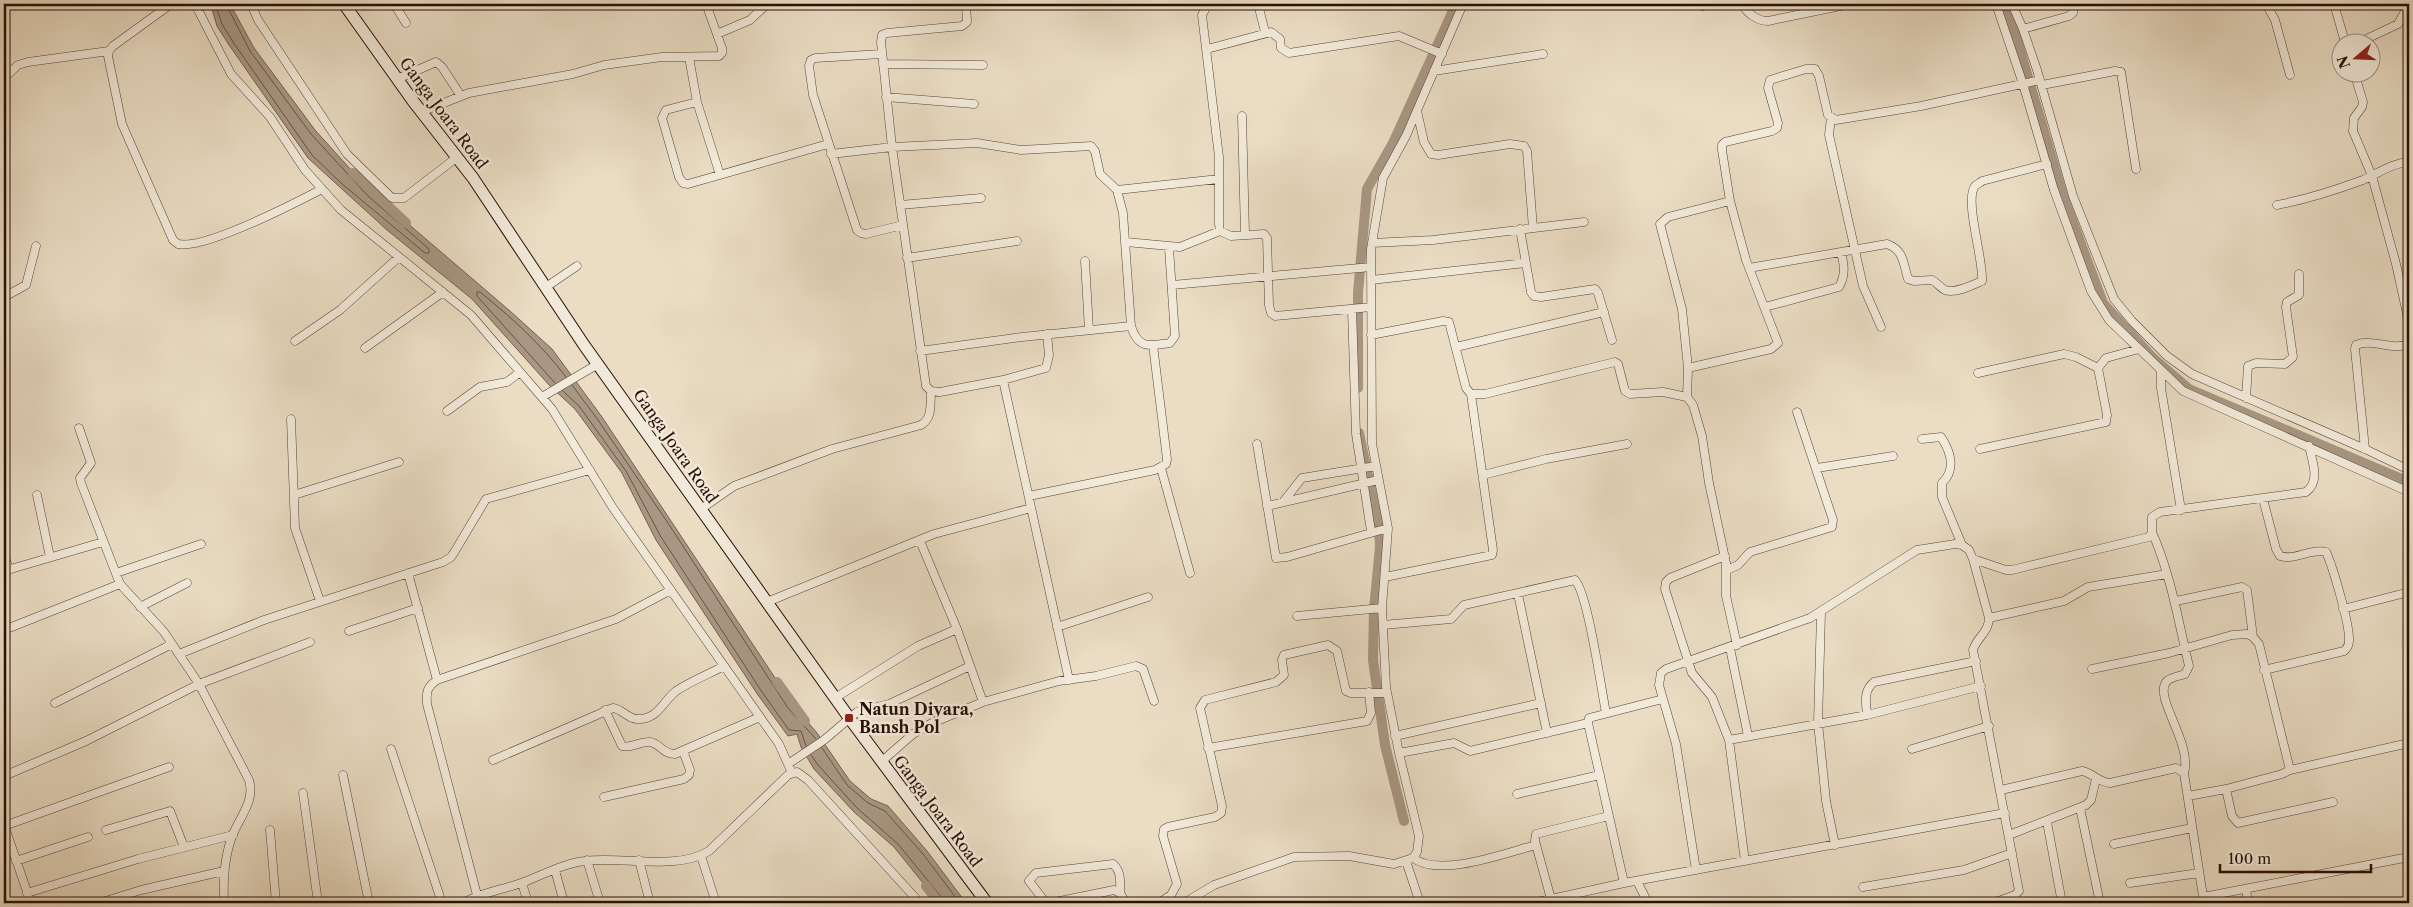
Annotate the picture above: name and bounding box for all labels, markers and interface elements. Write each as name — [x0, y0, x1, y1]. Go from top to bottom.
north arrow — [2330, 32, 2380, 82]
street label: Ganga Joara Road — [395, 53, 493, 173]
text: N — [2333, 54, 2354, 71]
street label: Ganga Joara Road — [629, 385, 723, 507]
place label: Natun Diyara, Bansh Pol — [859, 699, 973, 737]
marker: Natun Diyara, Bansh Pol — [843, 712, 855, 724]
street label: Ganga Joara Road — [889, 751, 987, 871]
scale bar — [2220, 842, 2372, 874]
text: 100 m — [2228, 849, 2271, 868]

